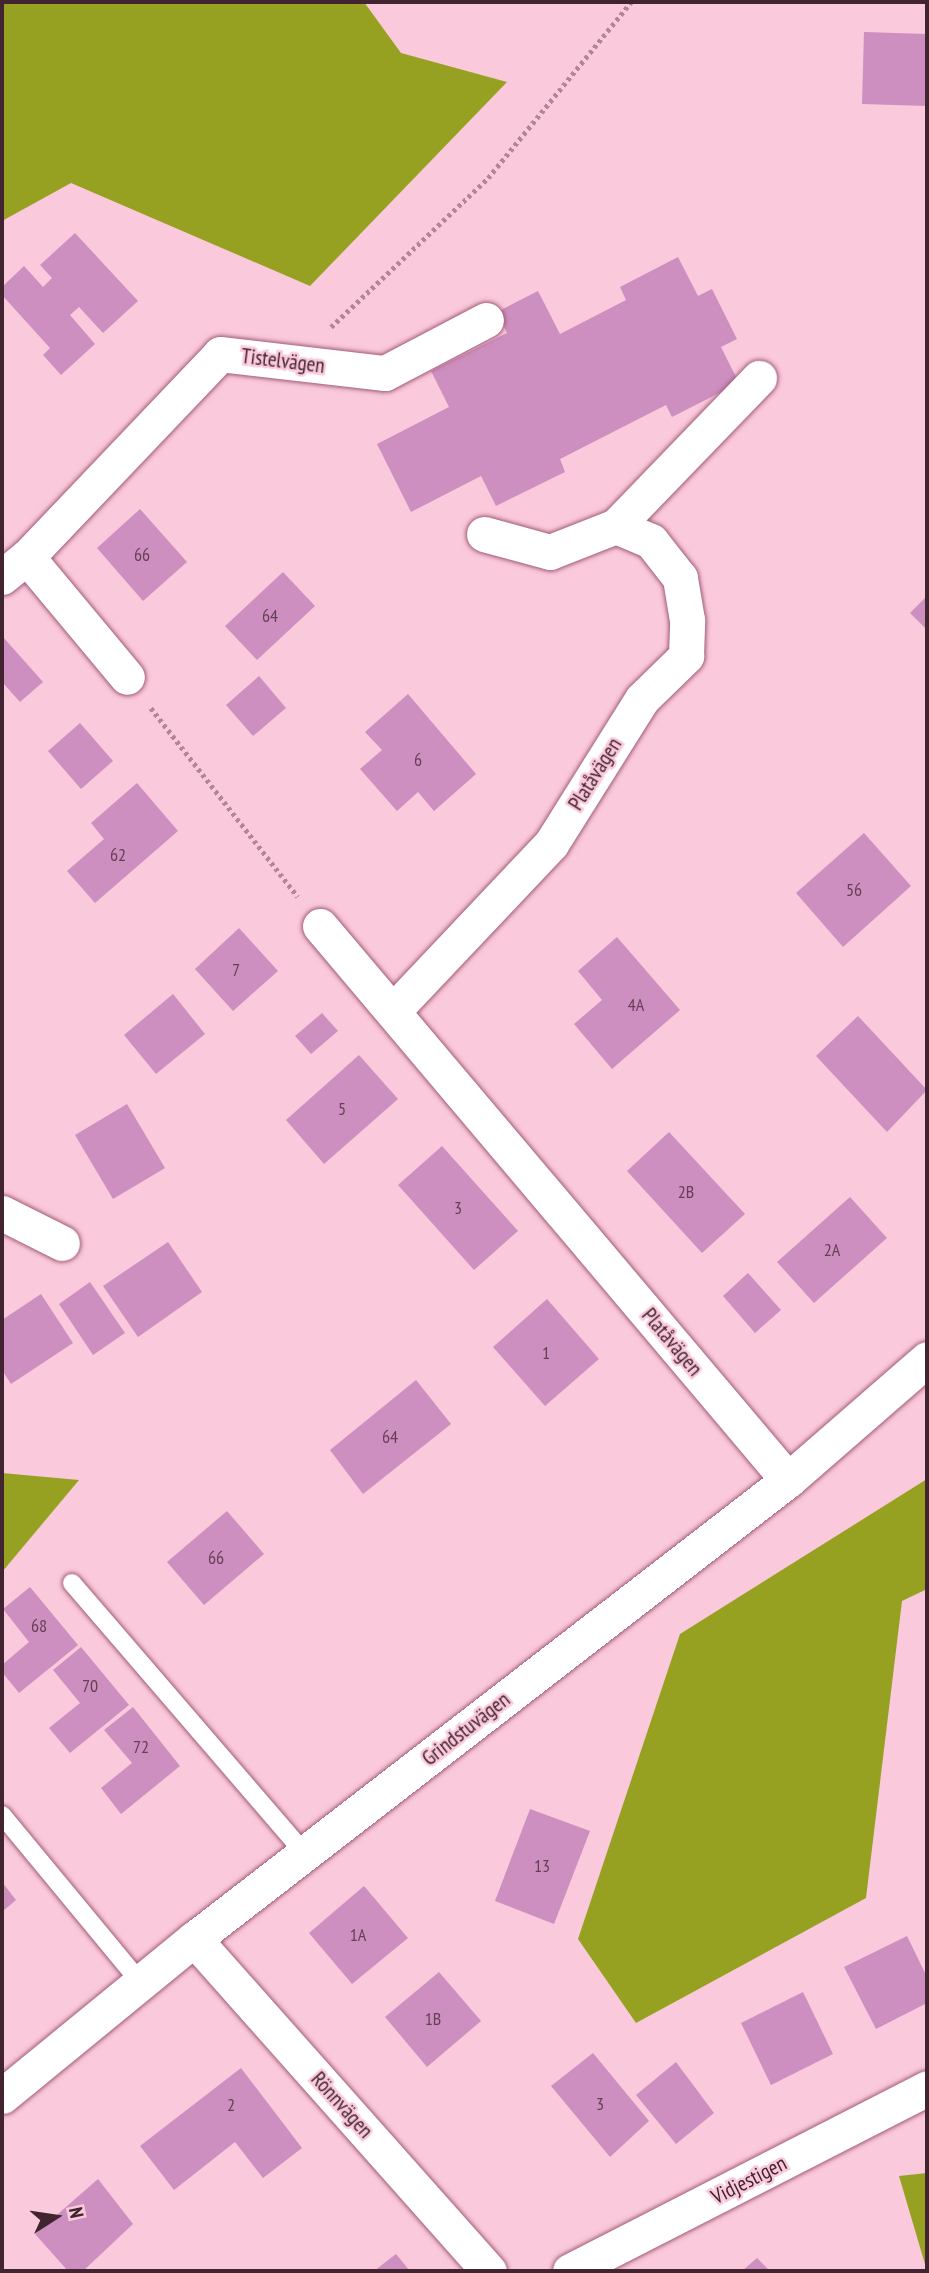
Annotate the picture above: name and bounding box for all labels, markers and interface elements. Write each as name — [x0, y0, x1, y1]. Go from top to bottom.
street label: Tistelvägen — [240, 343, 326, 379]
house number: 66 — [134, 544, 150, 566]
house number: 64 — [262, 605, 278, 627]
street label: Platåvägen — [563, 733, 627, 815]
house number: 6 — [414, 749, 422, 771]
house number: 62 — [110, 844, 126, 866]
house number: 56 — [846, 879, 862, 901]
house number: 7 — [232, 959, 240, 981]
house number: 4A — [628, 994, 644, 1016]
house number: 5 — [338, 1098, 346, 1120]
house number: 2B — [678, 1181, 694, 1203]
house number: 3 — [454, 1197, 462, 1219]
house number: 2A — [824, 1239, 840, 1261]
street label: Platåvägen — [636, 1303, 708, 1381]
house number: 1 — [542, 1342, 550, 1364]
house number: 64 — [382, 1426, 398, 1448]
house number: 66 — [208, 1547, 224, 1569]
house number: 68 — [31, 1615, 47, 1637]
house number: 70 — [82, 1675, 98, 1697]
street label: Grindstuvägen — [417, 1687, 515, 1771]
house number: 72 — [133, 1736, 149, 1758]
house number: 13 — [534, 1855, 550, 1877]
house number: 1A — [350, 1924, 366, 1946]
house number: 1B — [425, 2008, 441, 2030]
street label: Rönnvägen — [306, 2067, 378, 2143]
house number: 3 — [596, 2093, 604, 2115]
house number: 2 — [227, 2094, 235, 2116]
street label: Vidjestigen — [707, 2150, 791, 2210]
north arrow — [21, 2182, 91, 2252]
text: N — [64, 2205, 89, 2220]

